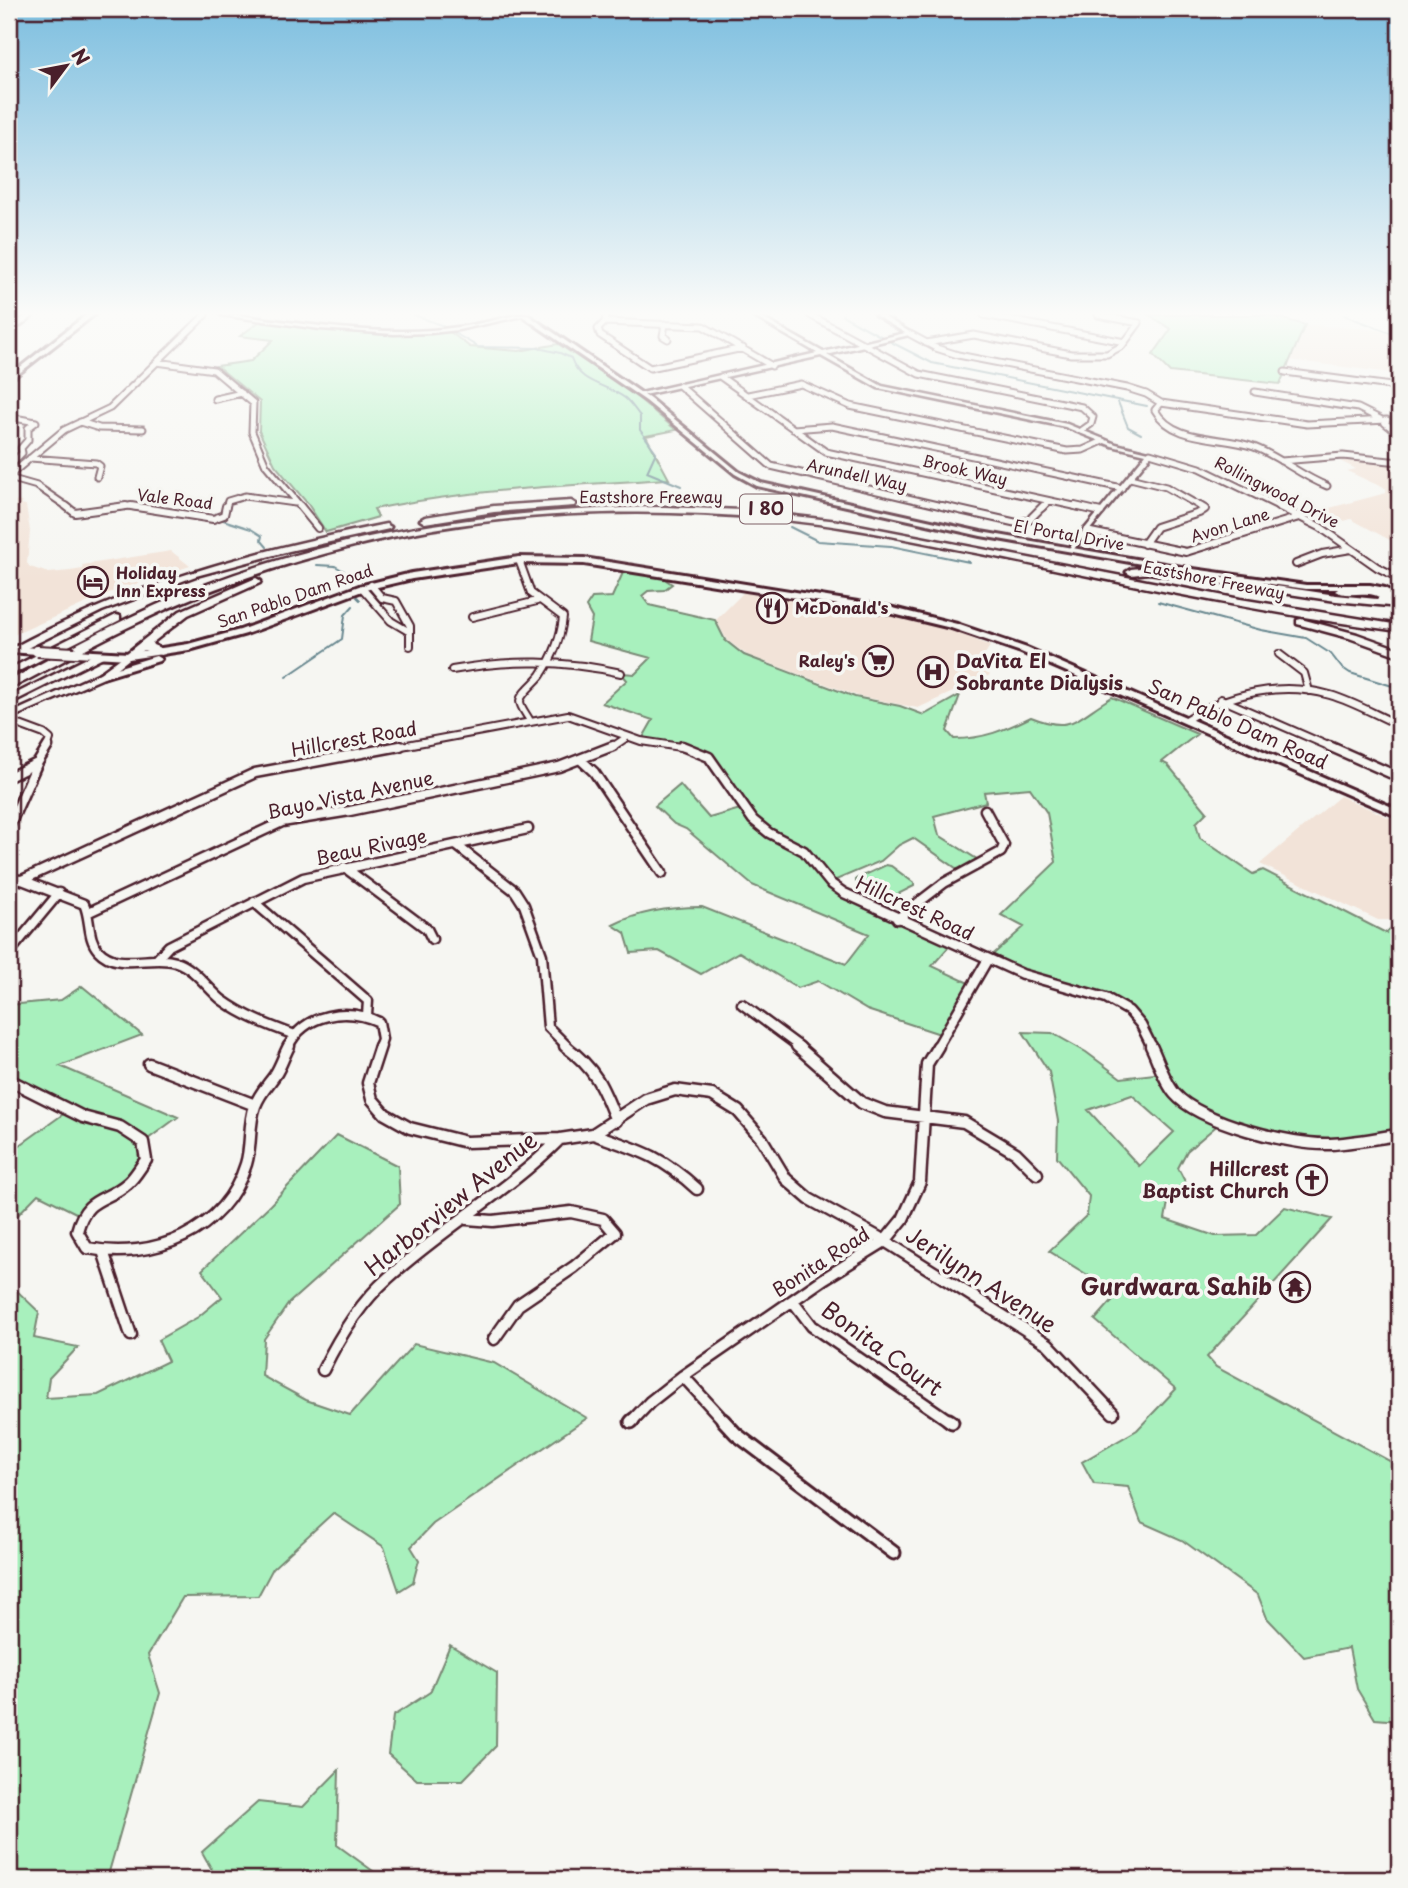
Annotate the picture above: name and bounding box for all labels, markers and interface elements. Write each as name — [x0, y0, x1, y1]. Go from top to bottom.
north arrow — [32, 32, 102, 102]
text: N — [65, 43, 97, 70]
street label: Brook Way — [920, 448, 1010, 490]
street label: Rollingwood Drive — [1211, 449, 1344, 533]
street label: Arundell Way — [805, 452, 910, 496]
street label: Vale Road — [136, 481, 214, 515]
street label: Eastshore Freeway — [579, 484, 723, 508]
road number: I 80 — [740, 494, 792, 524]
street label: Avon Lane — [1187, 501, 1272, 547]
street label: El Portal Drive — [1012, 512, 1126, 556]
street label: Eastshore Freeway — [1142, 554, 1287, 604]
street label: San Pablo Dam Road — [214, 557, 376, 633]
place label: Holiday Inn Express — [116, 560, 206, 602]
hotel icon: Holiday Inn Express — [76, 565, 110, 599]
restaurant icon: McDonald's — [755, 591, 789, 625]
place label: McDonald's — [795, 595, 889, 619]
supermarket icon: Raley's — [861, 644, 895, 678]
place label: DaVita El Sobrante Dialysis — [956, 646, 1123, 696]
place label: Raley's — [799, 648, 855, 672]
hospital icon: DaVita El Sobrante Dialysis — [916, 655, 950, 689]
street label: San Pablo Dam Road — [1144, 671, 1333, 775]
street label: Hillcrest Road — [289, 713, 419, 763]
street label: Bayo Vista Avenue — [264, 763, 436, 825]
street label: Beau Rivage — [312, 821, 429, 872]
street label: Hillcrest Road — [852, 867, 979, 947]
street label: Harborview Avenue — [356, 1122, 544, 1284]
place label: Hillcrest Baptist Church — [1142, 1154, 1289, 1204]
church icon: Hillcrest Baptist Church — [1295, 1163, 1329, 1197]
street label: Jerilynn Avenue — [899, 1217, 1064, 1341]
street label: Bonita Road — [766, 1219, 875, 1303]
place label: Gurdwara Sahib — [1080, 1268, 1272, 1303]
temple icon: Gurdwara Sahib — [1278, 1270, 1312, 1304]
street label: Bonita Court — [815, 1292, 951, 1404]

